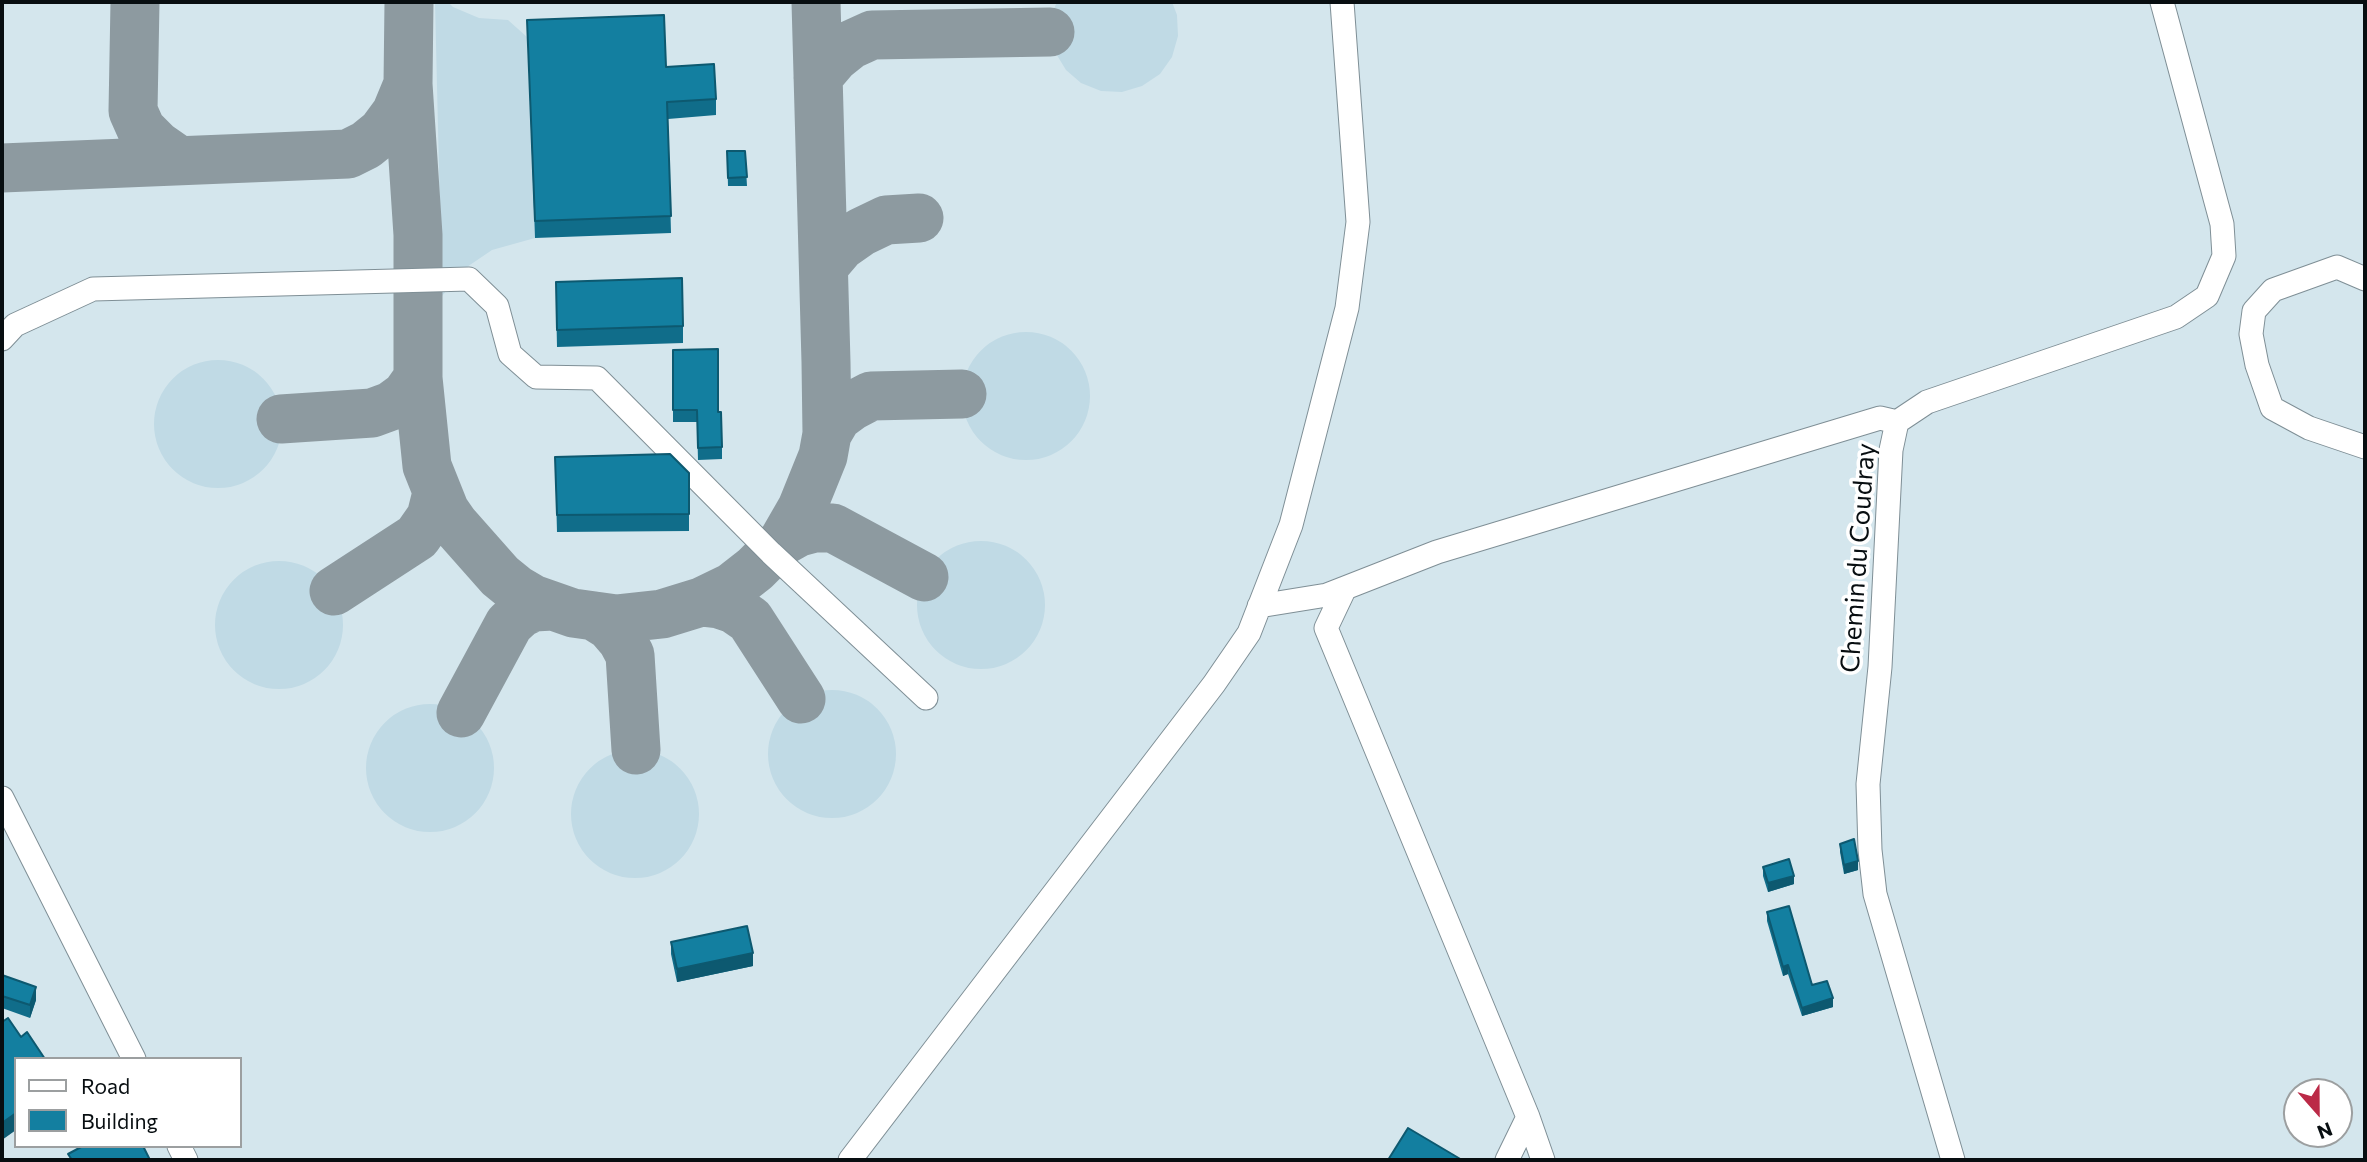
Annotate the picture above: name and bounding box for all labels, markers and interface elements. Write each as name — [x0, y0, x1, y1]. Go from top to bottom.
street label: Chemin du Coudray — [1834, 442, 1882, 674]
legend — [14, 1057, 242, 1148]
text: Road — [81, 1073, 130, 1098]
north arrow — [2283, 1078, 2353, 1148]
text: Building — [81, 1108, 158, 1133]
text: N — [2314, 1118, 2336, 1144]

